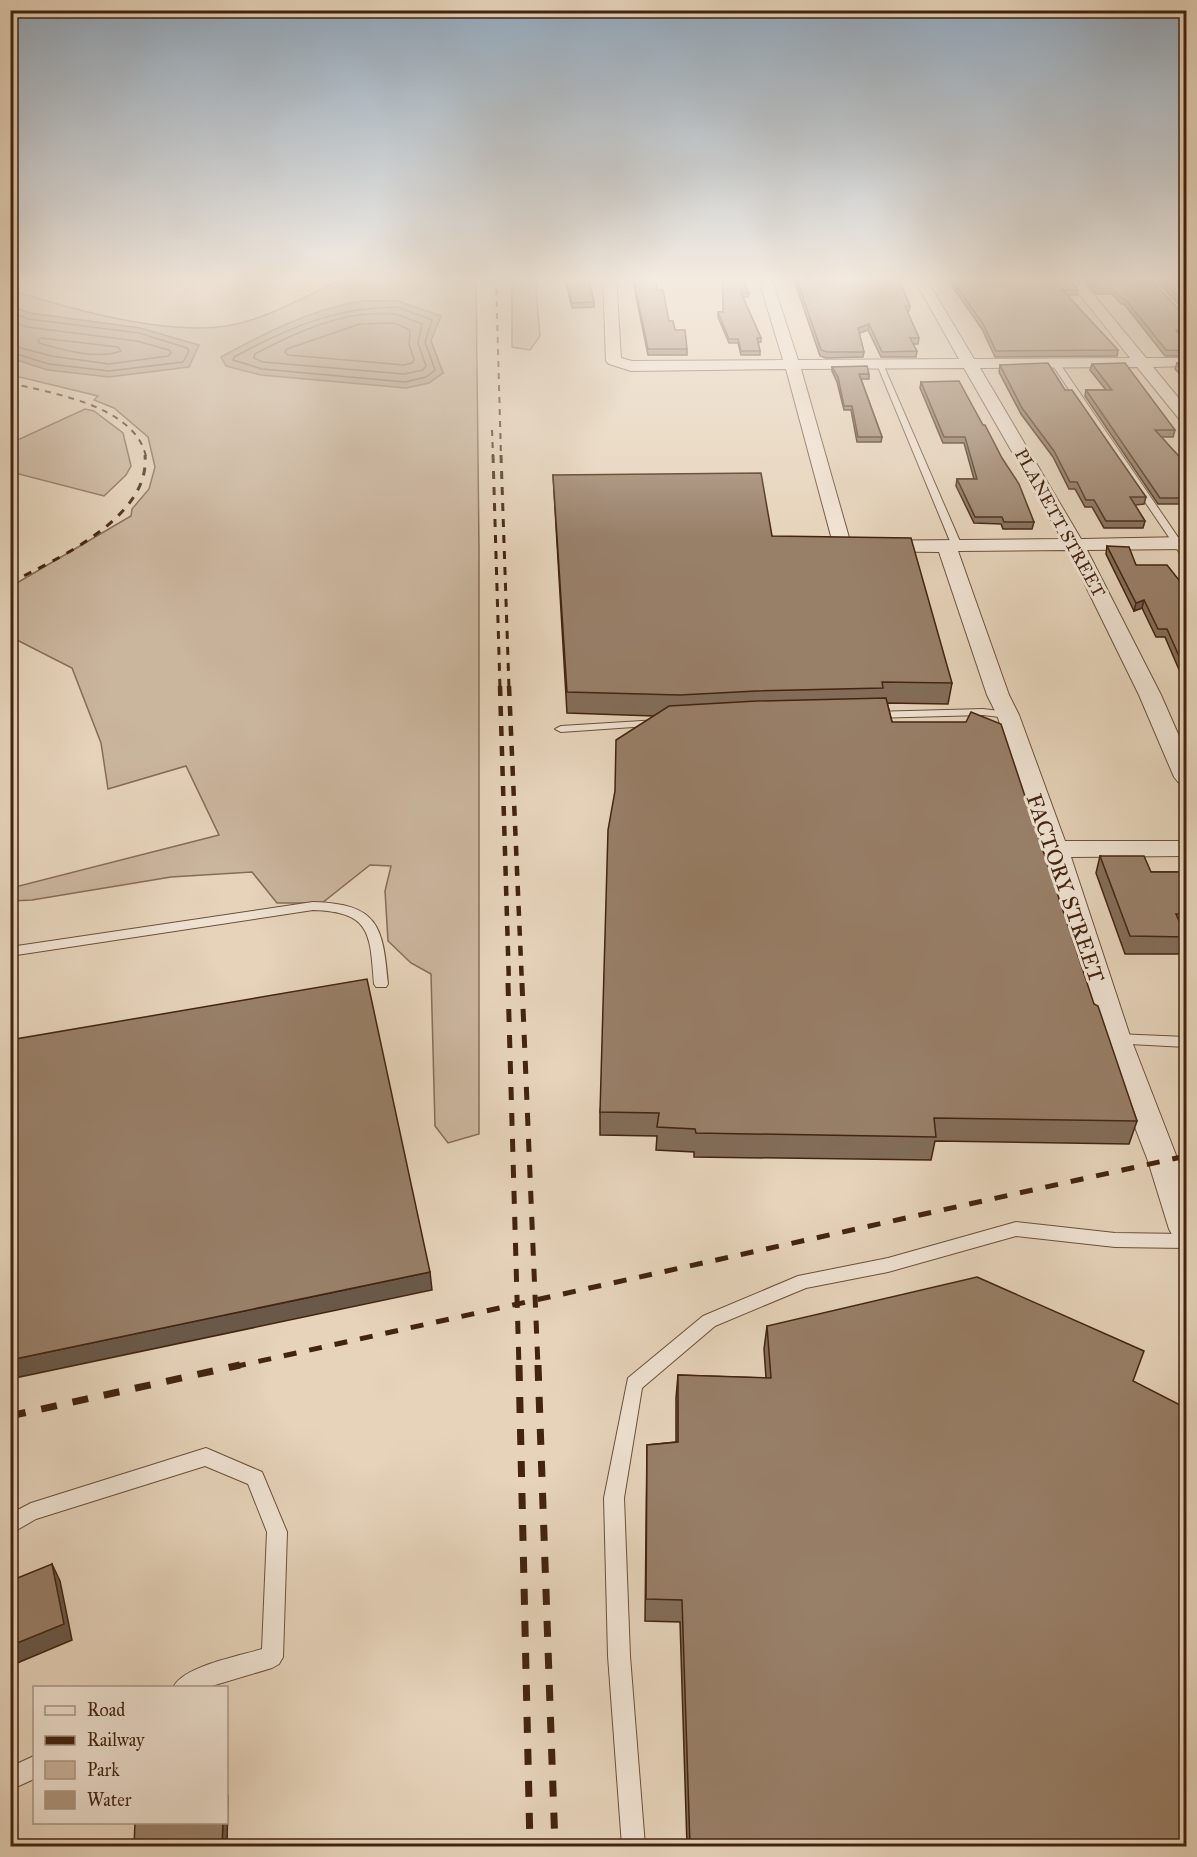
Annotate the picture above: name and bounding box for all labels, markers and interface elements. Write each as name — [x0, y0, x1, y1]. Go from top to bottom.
street label: PLANETT STREET — [1010, 445, 1110, 601]
street label: FACTORY STREET — [1021, 790, 1110, 986]
legend — [33, 1686, 228, 1824]
text: Road — [87, 1699, 125, 1721]
text: Railway — [87, 1729, 145, 1751]
text: Park — [87, 1759, 120, 1781]
text: Water — [87, 1789, 132, 1811]

